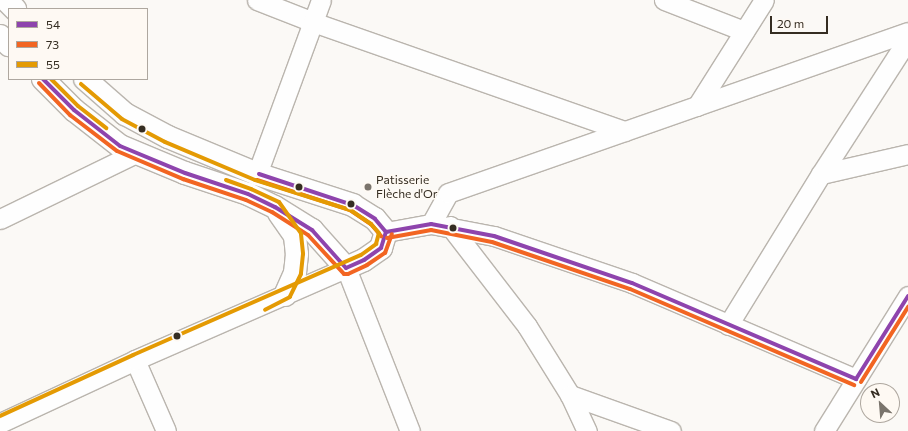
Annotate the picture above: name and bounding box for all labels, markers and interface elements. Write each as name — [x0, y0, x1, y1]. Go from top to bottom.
legend — [8, 8, 148, 80]
scale bar — [772, 8, 830, 34]
text: 20 m — [777, 16, 804, 30]
text: 54 — [46, 17, 60, 31]
text: 73 — [46, 37, 59, 51]
text: 55 — [46, 57, 60, 71]
unlabelled marker — [137, 124, 147, 134]
place label: Patisserie Flèche d'Or — [376, 173, 438, 201]
unlabelled marker — [294, 182, 304, 192]
marker: Patisserie Flèche d'Or — [363, 182, 373, 192]
unlabelled marker — [346, 199, 356, 209]
unlabelled marker — [448, 223, 458, 233]
unlabelled marker — [172, 331, 182, 341]
north arrow — [860, 383, 900, 423]
text: N — [868, 385, 882, 400]

